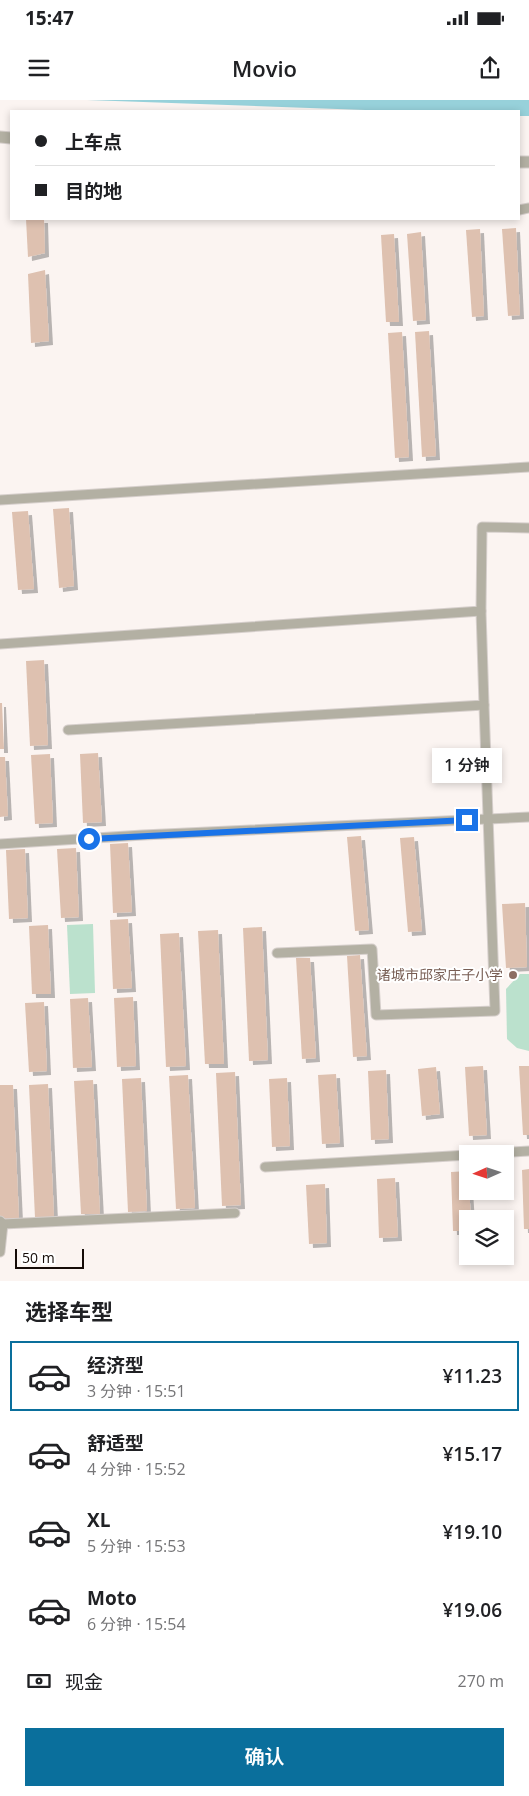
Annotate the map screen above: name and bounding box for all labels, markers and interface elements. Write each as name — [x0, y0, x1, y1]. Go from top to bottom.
text: 15:47 — [25, 5, 74, 31]
text: Movio — [232, 53, 297, 83]
icon: menu — [25, 54, 53, 82]
icon: share — [476, 54, 504, 82]
text: 上车点 — [65, 129, 122, 155]
text: 目的地 — [65, 178, 122, 204]
callout: 1 分钟 — [432, 748, 502, 782]
text: 1 分钟 — [444, 754, 490, 776]
route end — [456, 809, 478, 831]
route start — [78, 828, 100, 850]
place label: 诸城市邱家庄子小学 — [377, 965, 503, 984]
marker: 诸城市邱家庄子小学 — [507, 969, 519, 981]
north arrow — [459, 1145, 514, 1200]
map controls — [459, 1145, 514, 1265]
button: layers — [459, 1210, 514, 1265]
scale bar — [15, 1246, 84, 1269]
text: 50 m — [22, 1248, 55, 1267]
text: 选择车型 — [25, 1296, 113, 1326]
text: 经济型 — [87, 1352, 144, 1378]
icon: car — [27, 1354, 72, 1399]
text: ¥11.23 — [442, 1363, 502, 1389]
text: 3 分钟 · 15:51 — [87, 1380, 186, 1402]
text: 舒适型 — [87, 1430, 144, 1456]
icon: car — [27, 1432, 72, 1477]
text: ¥15.17 — [442, 1441, 502, 1467]
text: 4 分钟 · 15:52 — [87, 1458, 186, 1480]
text: XL — [87, 1507, 110, 1533]
icon: car — [27, 1510, 72, 1555]
text: ¥19.10 — [442, 1519, 502, 1545]
text: 5 分钟 · 15:53 — [87, 1535, 186, 1557]
text: Moto — [87, 1585, 137, 1611]
icon: car — [27, 1588, 72, 1633]
text: ¥19.06 — [442, 1597, 502, 1623]
text: 6 分钟 · 15:54 — [87, 1613, 186, 1635]
icon: cash — [25, 1667, 53, 1695]
text: 现金 — [65, 1669, 103, 1695]
text: 270 m — [458, 1670, 504, 1692]
button: 确认 — [25, 1728, 504, 1786]

